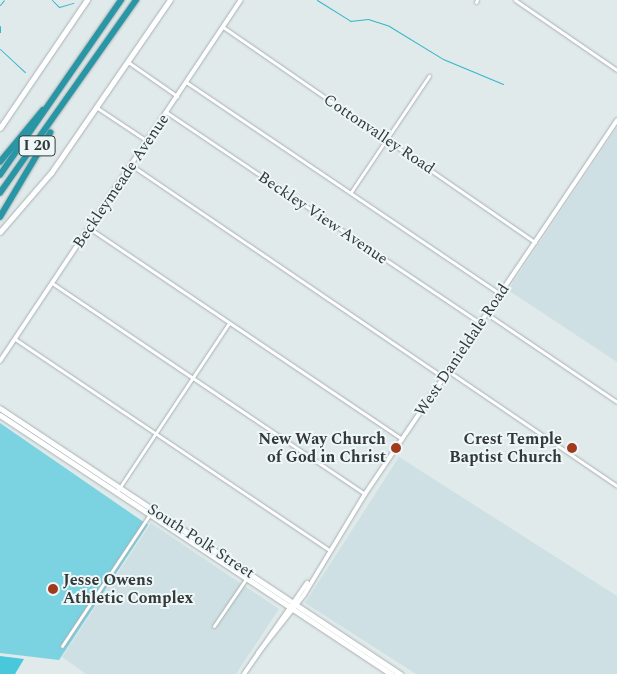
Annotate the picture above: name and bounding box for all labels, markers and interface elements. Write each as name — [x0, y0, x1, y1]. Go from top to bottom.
street label: Cottonvalley Road — [320, 90, 438, 178]
street label: Beckleymeade Avenue — [69, 110, 173, 252]
road number: I 20 — [18, 134, 56, 158]
street label: Beckley View Avenue — [254, 167, 392, 269]
street label: West Danieldale Road — [411, 280, 513, 420]
place label: New Way Church of God in Christ — [258, 429, 386, 467]
place label: Crest Temple Baptist Church — [449, 429, 562, 467]
marker: New Way Church of God in Christ — [390, 442, 402, 454]
marker: Crest Temple Baptist Church — [566, 442, 578, 454]
street label: South Polk Street — [144, 499, 258, 583]
place label: Jesse Owens Athletic Complex — [63, 570, 193, 608]
marker: Jesse Owens Athletic Complex — [47, 583, 59, 595]

